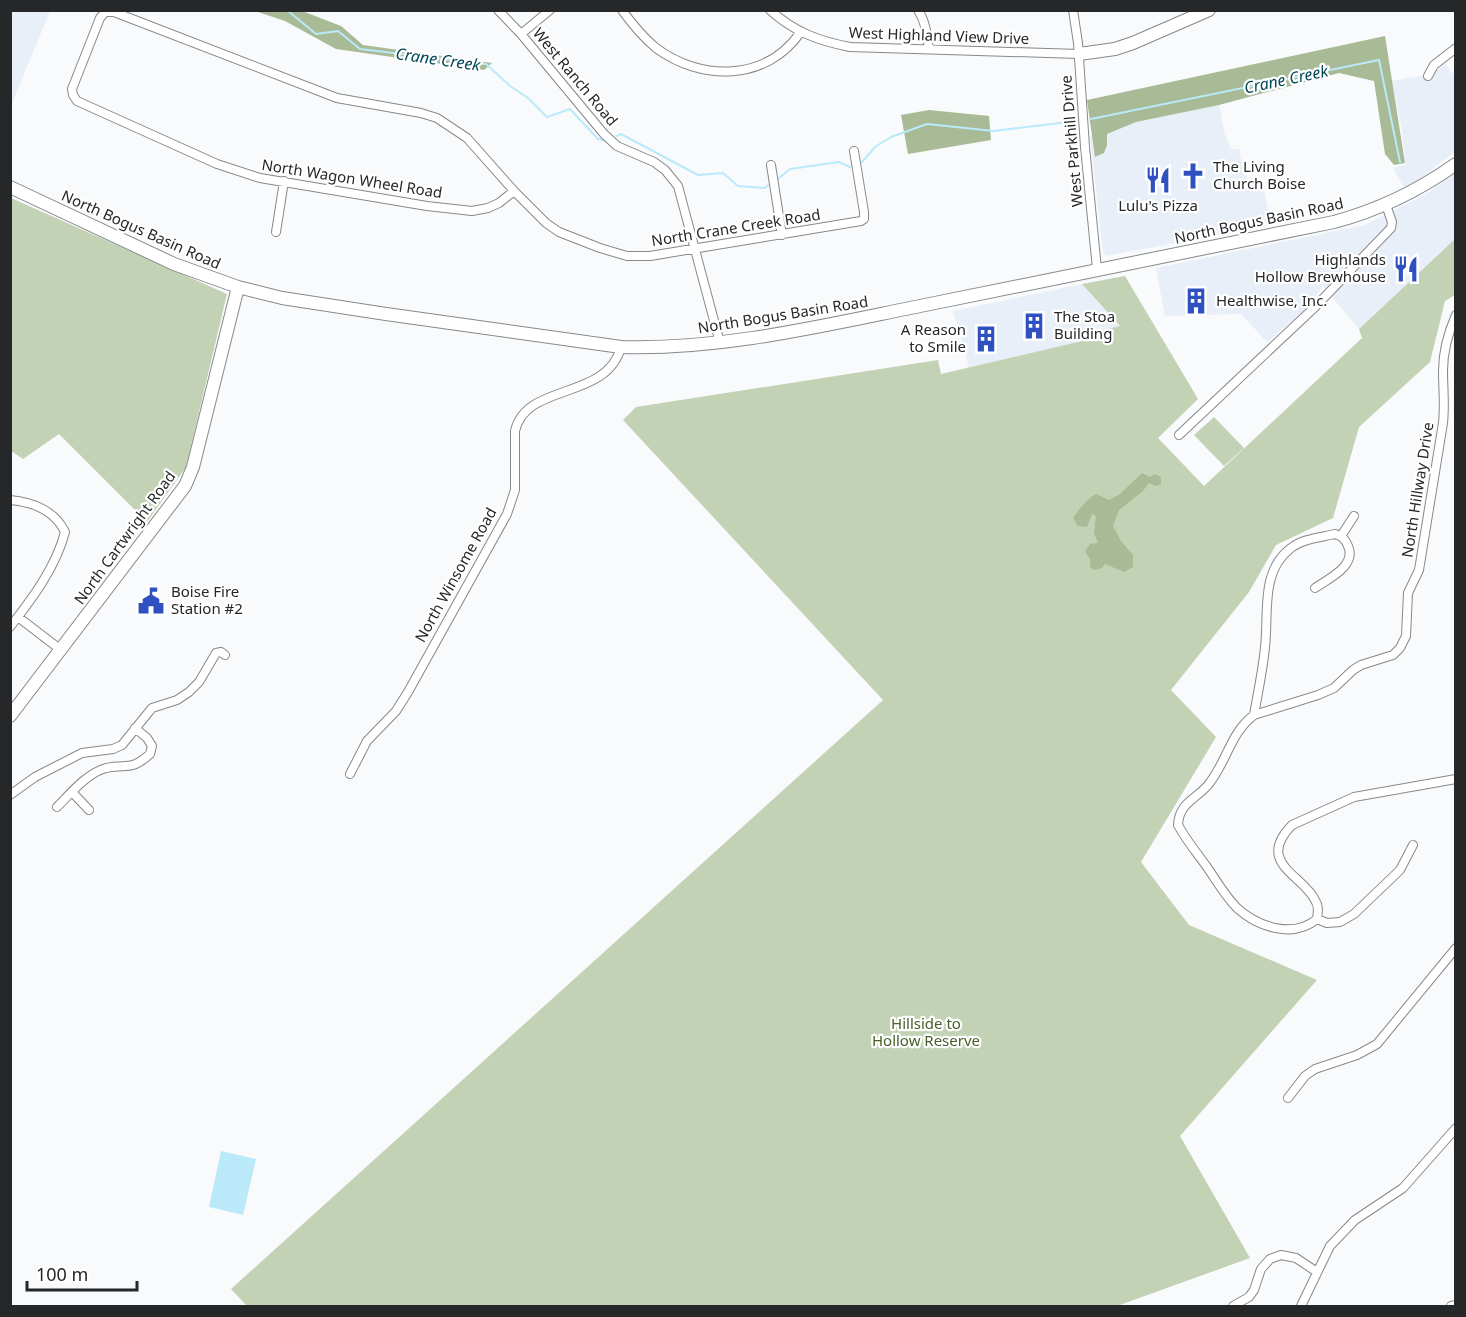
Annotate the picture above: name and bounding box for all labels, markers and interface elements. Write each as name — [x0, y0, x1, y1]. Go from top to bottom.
street label: West Highland View Drive — [848, 22, 1030, 48]
street label: West Ranch Road — [529, 23, 623, 130]
water label: Crane Creek — [394, 42, 483, 76]
water label: Crane Creek — [1242, 59, 1331, 99]
street label: West Parkhill Drive — [1055, 74, 1087, 208]
street label: North Wagon Wheel Road — [260, 154, 444, 202]
place label: The Living Church Boise — [1213, 156, 1306, 193]
church icon: The Living Church Boise — [1178, 161, 1208, 191]
restaurant icon: Lulu's Pizza — [1143, 165, 1173, 195]
street label: North Bogus Basin Road — [59, 185, 224, 273]
street label: North Bogus Basin Road — [1173, 192, 1345, 248]
place label: Lulu's Pizza — [1118, 195, 1198, 215]
street label: North Crane Creek Road — [650, 204, 822, 250]
place label: Highlands Hollow Brewhouse — [1255, 249, 1386, 286]
restaurant icon: Highlands Hollow Brewhouse — [1391, 254, 1421, 284]
building icon: Healthwise, Inc. — [1181, 286, 1211, 316]
place label: Healthwise, Inc. — [1216, 290, 1327, 310]
street label: North Bogus Basin Road — [696, 291, 869, 337]
place label: The Stoa Building — [1054, 306, 1115, 343]
building icon: The Stoa Building — [1019, 311, 1049, 341]
place label: A Reason to Smile — [901, 319, 966, 356]
building icon: A Reason to Smile — [971, 324, 1001, 354]
street label: North Hillway Drive — [1396, 421, 1438, 559]
street label: North Cartwright Road — [69, 467, 179, 608]
street label: North Winsome Road — [410, 504, 500, 645]
place label: Boise Fire Station #2 — [171, 581, 243, 618]
public building icon: Boise Fire Station #2 — [136, 586, 166, 616]
park label: Hillside to Hollow Reserve — [872, 1013, 980, 1050]
scale bar — [27, 1254, 136, 1292]
text: 100 m — [36, 1262, 88, 1286]

